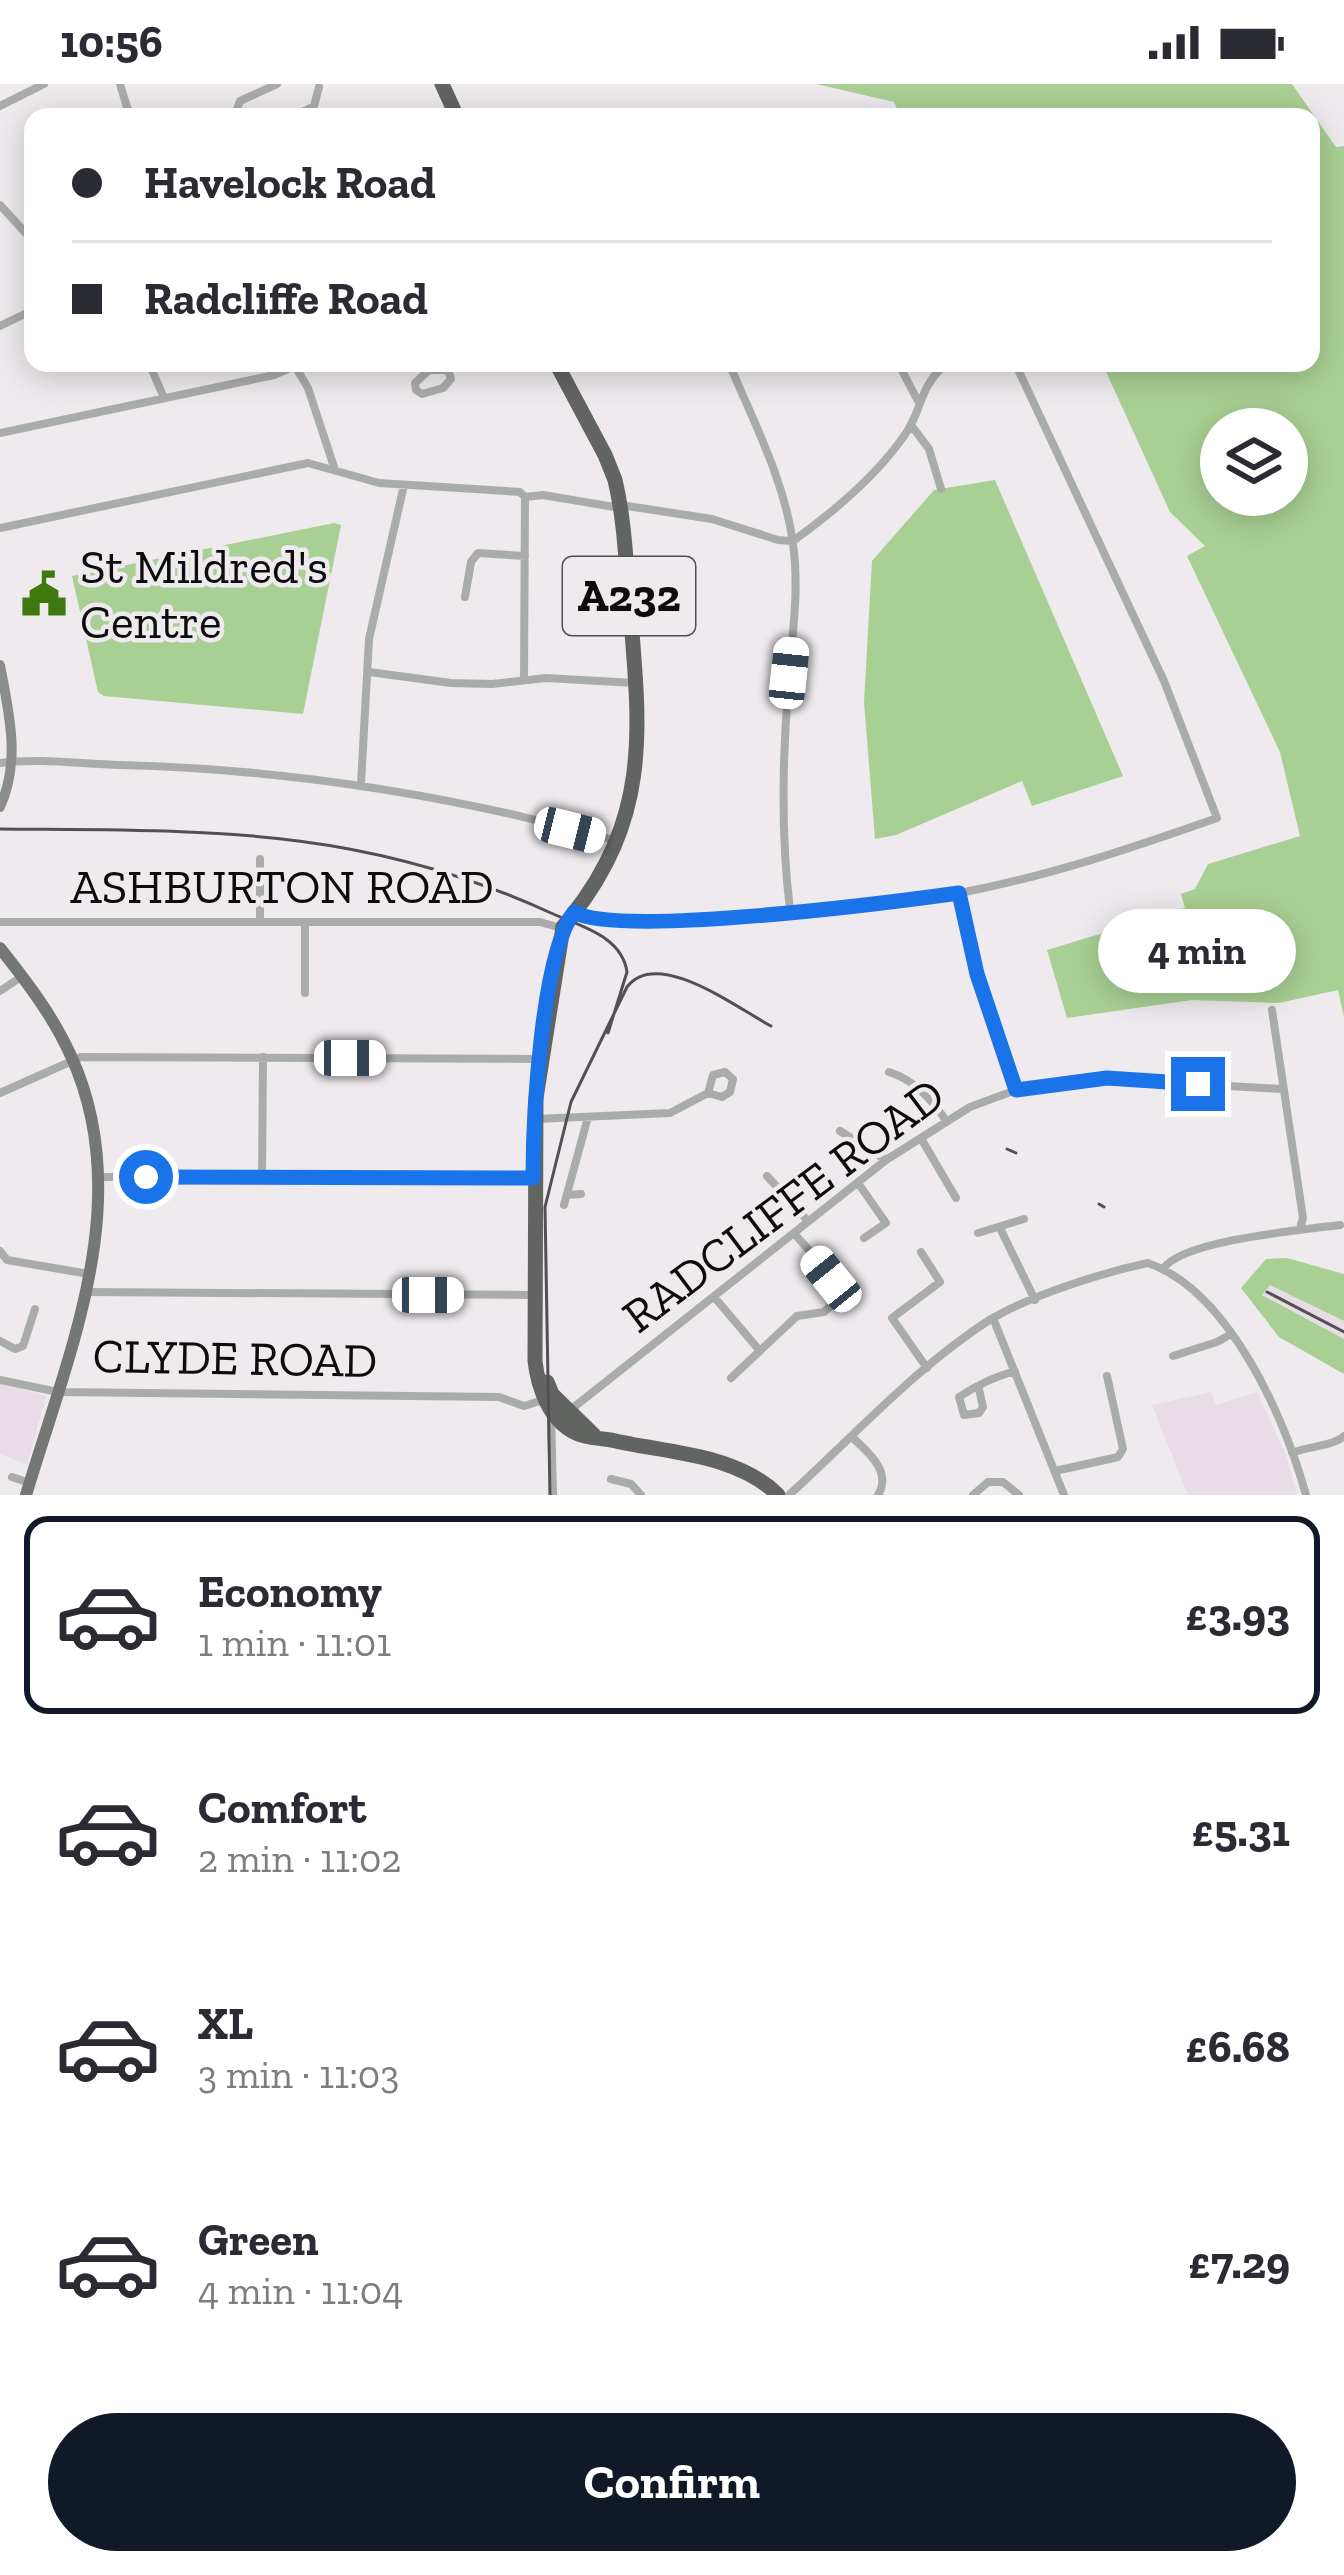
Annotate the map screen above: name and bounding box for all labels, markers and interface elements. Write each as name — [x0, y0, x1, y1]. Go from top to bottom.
text: 10:56 — [60, 15, 163, 69]
text: Havelock Road — [144, 156, 436, 210]
text: Radcliffe Road — [144, 272, 428, 326]
map controls — [1200, 408, 1308, 516]
button: layers — [1200, 408, 1308, 516]
place label: St Mildred's Centre — [80, 538, 328, 650]
road number: A232 — [563, 557, 695, 635]
public building icon: St Mildred's Centre — [19, 569, 69, 619]
car — [767, 635, 811, 711]
car — [531, 804, 609, 856]
street label: ASHBURTON ROAD — [70, 858, 494, 915]
callout: 4 min — [1099, 910, 1297, 994]
text: 4 min — [1148, 927, 1246, 974]
car — [314, 1040, 386, 1076]
route end — [1171, 1057, 1225, 1111]
street label: RADCLIFFE ROAD — [611, 1066, 955, 1344]
route start — [119, 1150, 173, 1204]
car — [794, 1240, 868, 1318]
car — [392, 1277, 464, 1313]
street label: CLYDE ROAD — [92, 1327, 378, 1389]
icon: car — [54, 1561, 162, 1669]
text: Economy — [198, 1565, 382, 1619]
text: £3.93 — [1185, 1588, 1290, 1642]
text: 1 min · 11:01 — [198, 1619, 391, 1666]
icon: car — [54, 1777, 162, 1885]
text: Comfort — [198, 1781, 366, 1835]
text: £5.31 — [1192, 1804, 1290, 1858]
text: 2 min · 11:02 — [198, 1835, 401, 1882]
icon: car — [54, 1993, 162, 2101]
text: XL — [198, 1997, 253, 2051]
text: £6.68 — [1186, 2020, 1290, 2074]
text: 3 min · 11:03 — [198, 2051, 399, 2098]
icon: car — [54, 2209, 162, 2317]
text: Green — [198, 2213, 319, 2267]
text: £7.29 — [1189, 2236, 1290, 2290]
text: 4 min · 11:04 — [198, 2267, 403, 2314]
button: Confirm — [48, 2413, 1296, 2551]

